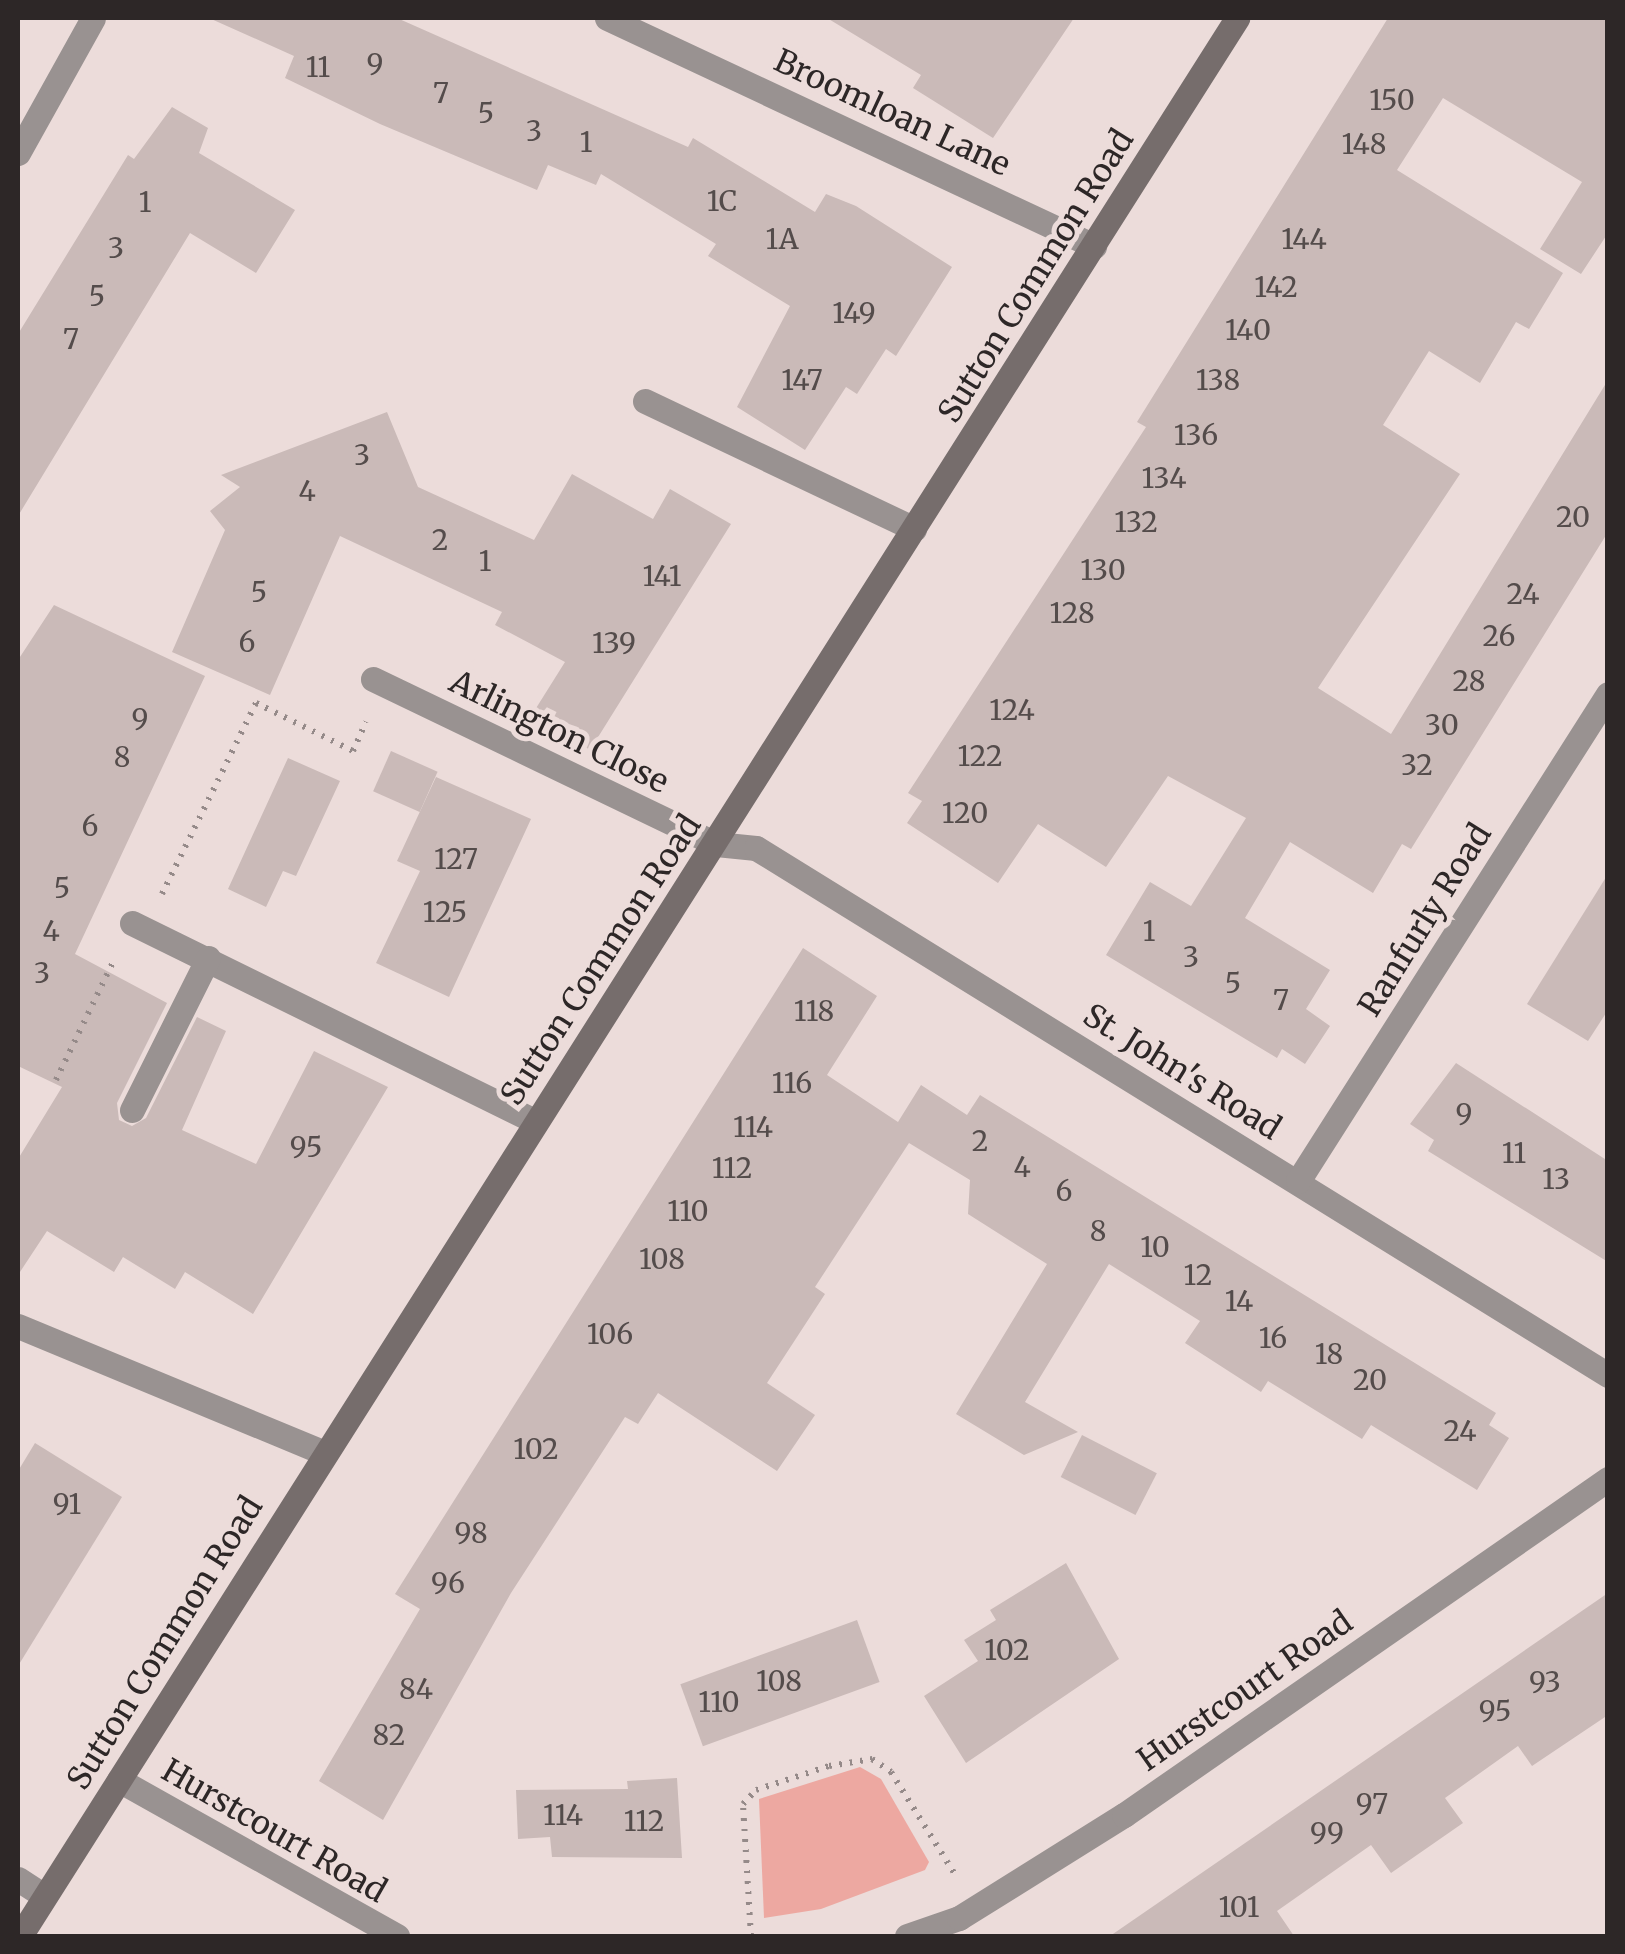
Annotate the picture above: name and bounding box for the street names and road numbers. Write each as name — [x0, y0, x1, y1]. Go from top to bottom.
street label: Broomloan Lane — [768, 42, 1016, 184]
street label: Sutton Common Road — [930, 123, 1142, 429]
street label: Arlington Close — [444, 663, 674, 801]
street label: Sutton Common Road — [493, 808, 709, 1112]
street label: Ranfurly Road — [1351, 817, 1499, 1023]
street label: St. John's Road — [1076, 996, 1288, 1148]
street label: Sutton Common Road — [59, 1490, 271, 1796]
street label: Hurstcourt Road — [1130, 1603, 1360, 1779]
street label: Hurstcourt Road — [155, 1751, 393, 1911]

